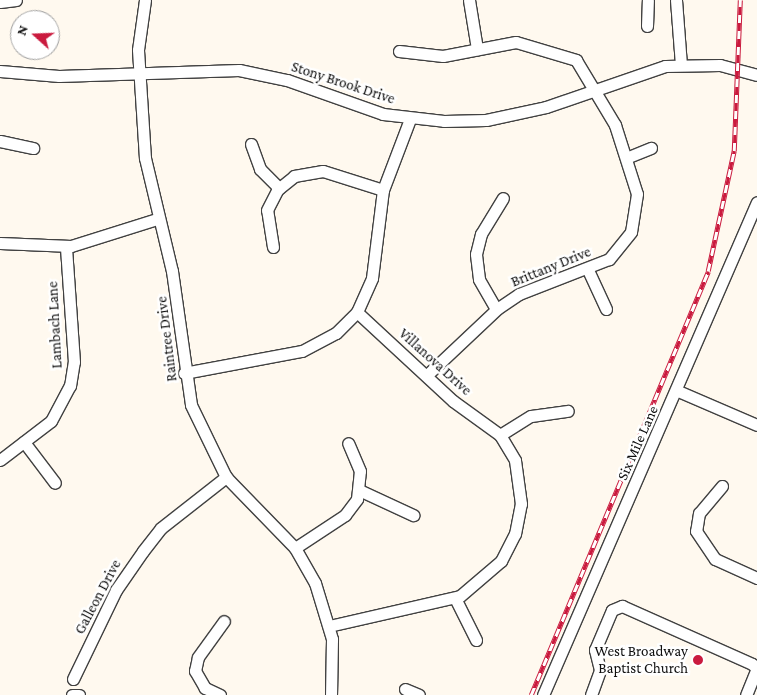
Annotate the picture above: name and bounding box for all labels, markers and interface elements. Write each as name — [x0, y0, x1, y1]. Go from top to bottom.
north arrow — [10, 10, 60, 60]
text: N — [13, 23, 31, 37]
street label: Stony Brook Drive — [289, 58, 397, 108]
street label: Brittany Drive — [508, 243, 594, 291]
street label: Lambach Lane — [44, 281, 66, 369]
street label: Raintree Drive — [153, 295, 181, 383]
street label: Villanova Drive — [395, 325, 475, 399]
street label: Six Mile Lane — [614, 403, 662, 483]
street label: Galleon Drive — [71, 557, 125, 637]
place label: West Broadway Baptist Church — [594, 642, 688, 677]
marker: West Broadway Baptist Church — [692, 654, 704, 666]

